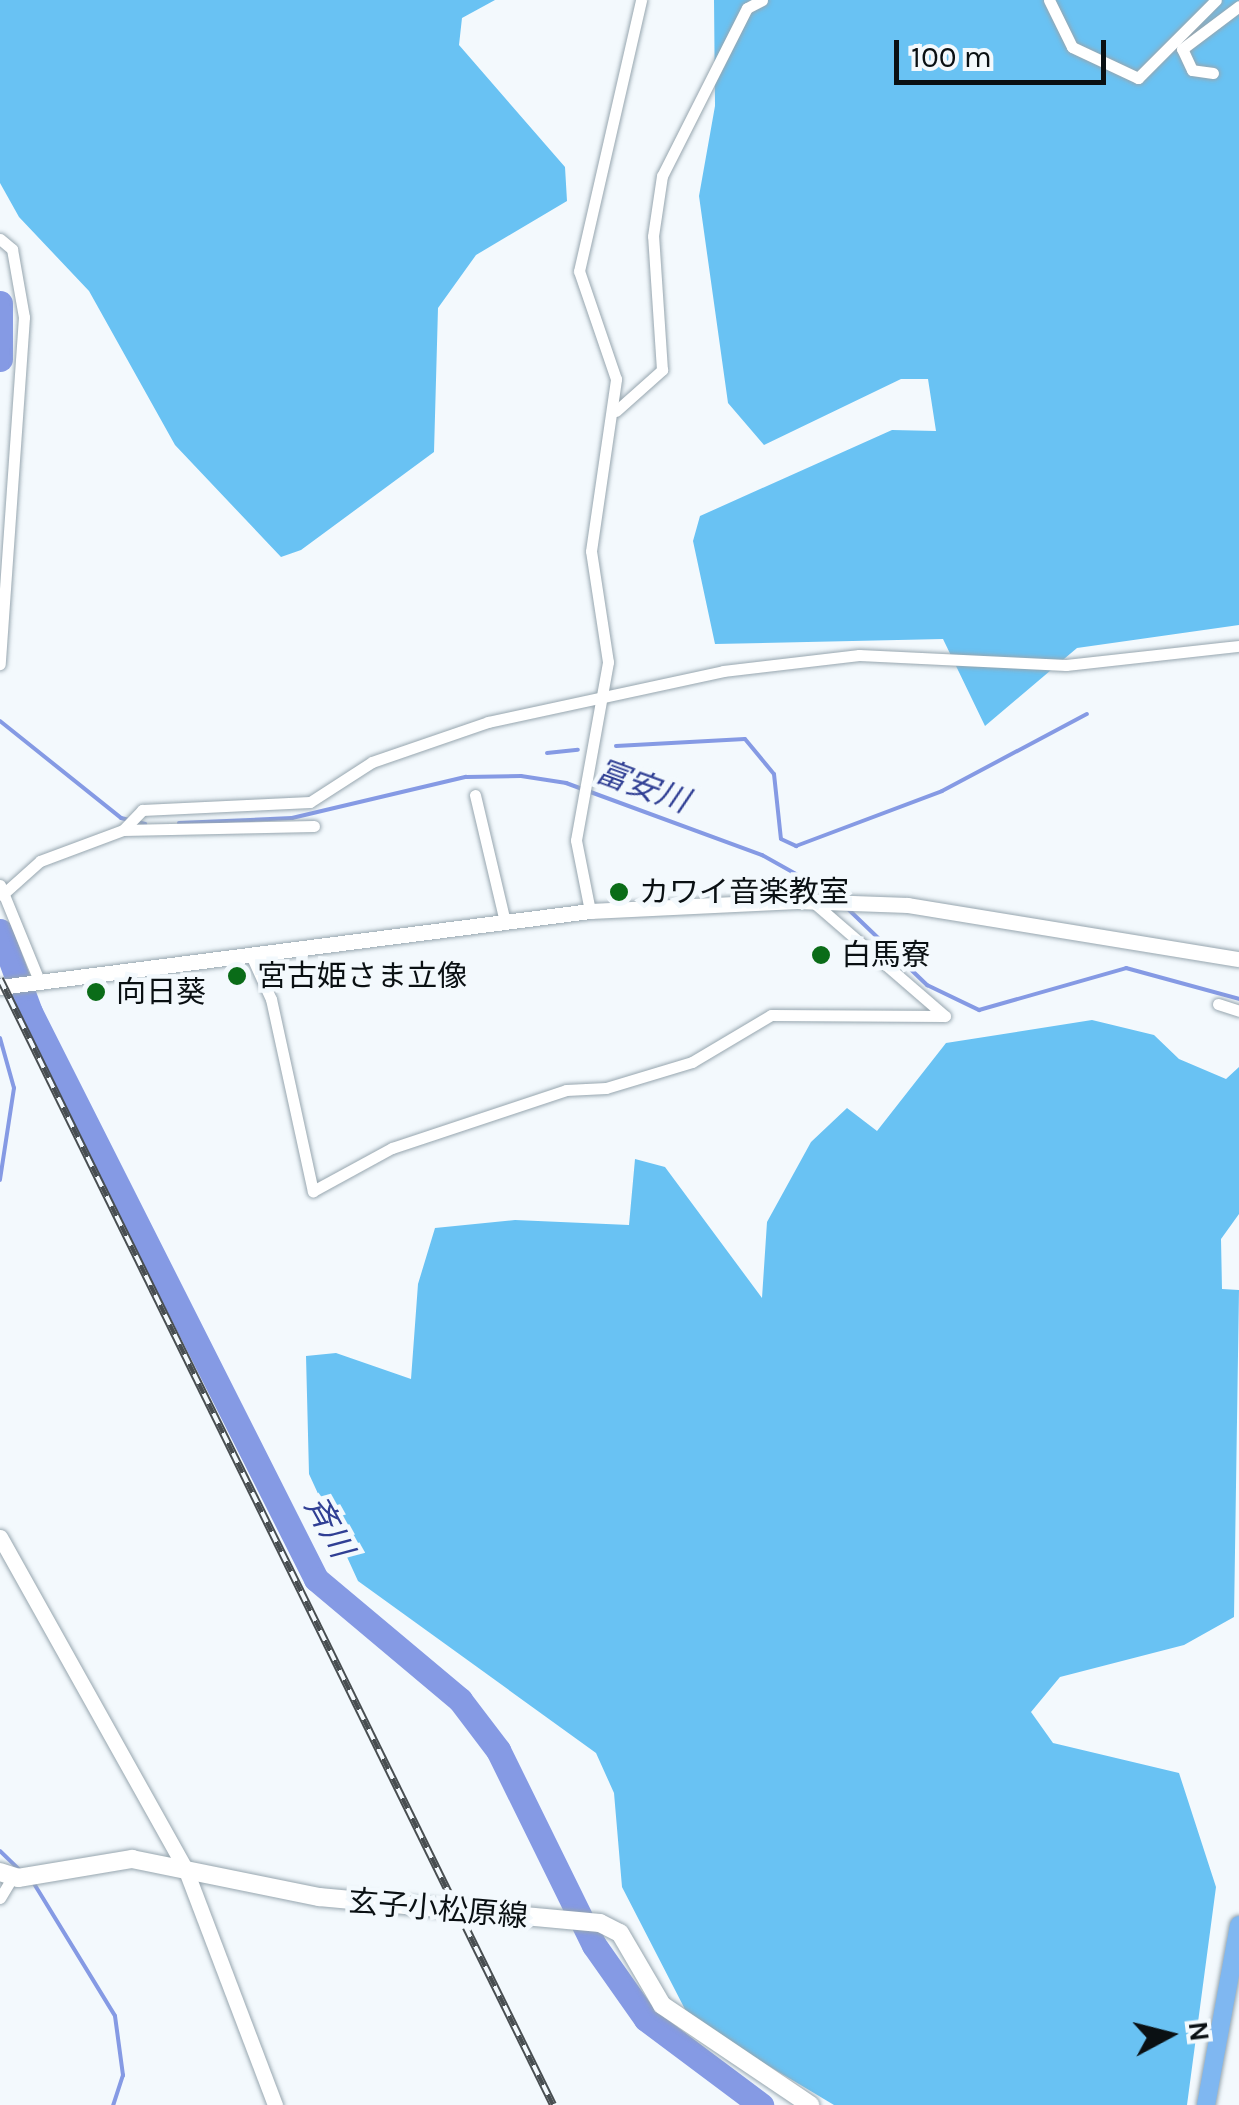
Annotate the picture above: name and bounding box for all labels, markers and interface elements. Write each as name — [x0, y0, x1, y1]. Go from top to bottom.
scale bar — [899, 20, 1112, 82]
text: 100 m — [911, 39, 992, 75]
water label: 富安川 — [590, 753, 694, 821]
place label: カワイ音楽教室 — [639, 874, 849, 910]
marker: カワイ音楽教室 — [608, 881, 630, 903]
place label: 白馬寮 — [841, 937, 931, 973]
marker: 白馬寮 — [810, 944, 832, 966]
place label: 宮古姫さま立像 — [257, 958, 467, 994]
marker: 宮古姫さま立像 — [226, 965, 248, 987]
place label: 向日葵 — [116, 974, 206, 1010]
marker: 向日葵 — [85, 981, 107, 1003]
water label: 斉川 — [296, 1490, 360, 1564]
street label: 玄子小松原線 — [347, 1883, 529, 1935]
north arrow — [1119, 1985, 1219, 2085]
text: N — [1182, 2019, 1217, 2043]

